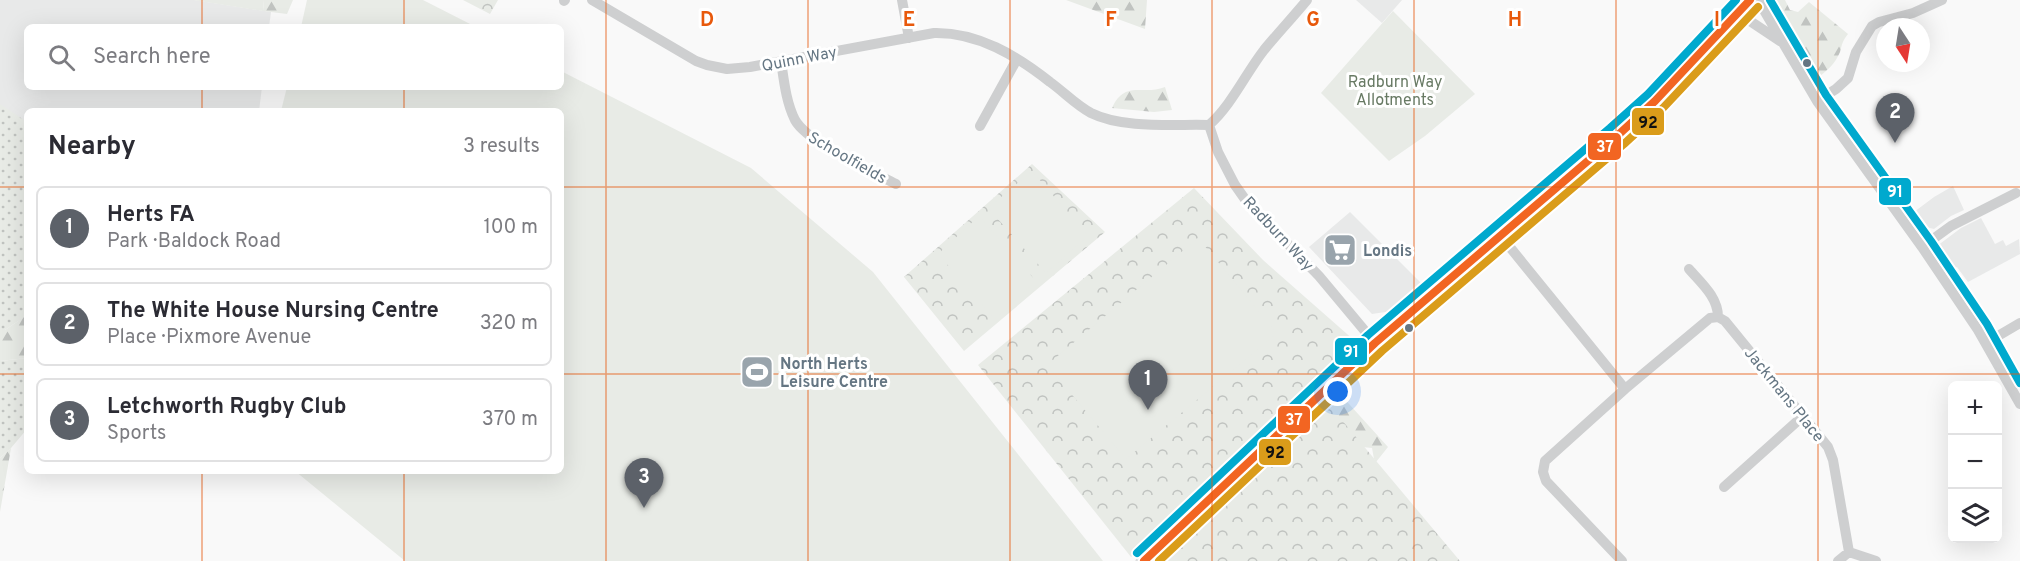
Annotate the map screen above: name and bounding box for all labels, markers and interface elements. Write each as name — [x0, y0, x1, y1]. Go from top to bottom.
text: D — [700, 8, 714, 34]
text: E — [903, 8, 915, 34]
text: F — [1105, 8, 1117, 34]
text: G — [1306, 8, 1320, 34]
text: H — [1508, 8, 1522, 34]
text: I — [1714, 8, 1720, 34]
north arrow — [1876, 18, 1930, 72]
search box — [24, 24, 564, 90]
icon: search — [45, 41, 78, 74]
street label: Quinn Way — [760, 43, 839, 77]
text: Search here — [93, 44, 211, 71]
unlabelled marker — [1801, 57, 1813, 69]
park label: Radburn Way Allotments — [1348, 73, 1442, 111]
pin: 2 — [1876, 94, 1914, 143]
line badge: 92 — [1631, 107, 1665, 136]
text: 92 — [1638, 114, 1658, 134]
street label: Schoolfields — [804, 128, 890, 189]
text: Nearby — [48, 131, 136, 164]
line badge: 37 — [1587, 132, 1622, 161]
text: 3 results — [463, 134, 540, 160]
text: 37 — [1596, 138, 1614, 158]
line badge: 91 — [1878, 177, 1912, 206]
text: 91 — [1887, 183, 1903, 203]
street label: Radburn Way — [1238, 193, 1317, 276]
text: Herts FA — [107, 202, 195, 229]
text: 1 — [66, 215, 74, 241]
text: 100 m — [483, 215, 538, 241]
text: Park · Baldock Road — [107, 229, 281, 255]
supermarket icon: Londis — [1322, 232, 1358, 268]
place label: Londis — [1363, 242, 1412, 262]
text: The White House Nursing Centre — [107, 298, 439, 325]
text: 2 — [63, 311, 76, 337]
text: 320 m — [480, 311, 538, 337]
unlabelled marker — [1403, 322, 1415, 334]
text: Place · Pixmore Avenue — [107, 325, 311, 351]
line badge: 91 — [1334, 337, 1368, 366]
text: 91 — [1343, 343, 1359, 363]
street label: Jackmans Place — [1739, 344, 1828, 447]
sports icon: North Herts Leisure Centre — [739, 354, 775, 390]
place label: North Herts Leisure Centre — [780, 355, 888, 393]
pin: 1 — [1128, 360, 1168, 410]
your location — [1323, 377, 1352, 406]
map controls — [1948, 381, 2002, 543]
button: + — [1948, 381, 2002, 435]
text: Letchworth Rugby Club — [107, 394, 346, 421]
line badge: 37 — [1277, 405, 1311, 434]
text: 3 — [64, 407, 76, 433]
text: 370 m — [482, 407, 538, 433]
text: 37 — [1285, 411, 1303, 431]
text: Sports — [107, 421, 167, 447]
button: − — [1948, 435, 2002, 489]
line badge: 92 — [1258, 438, 1292, 466]
text: 92 — [1265, 444, 1285, 464]
pin: 3 — [624, 458, 664, 508]
button: layers — [1948, 489, 2002, 543]

